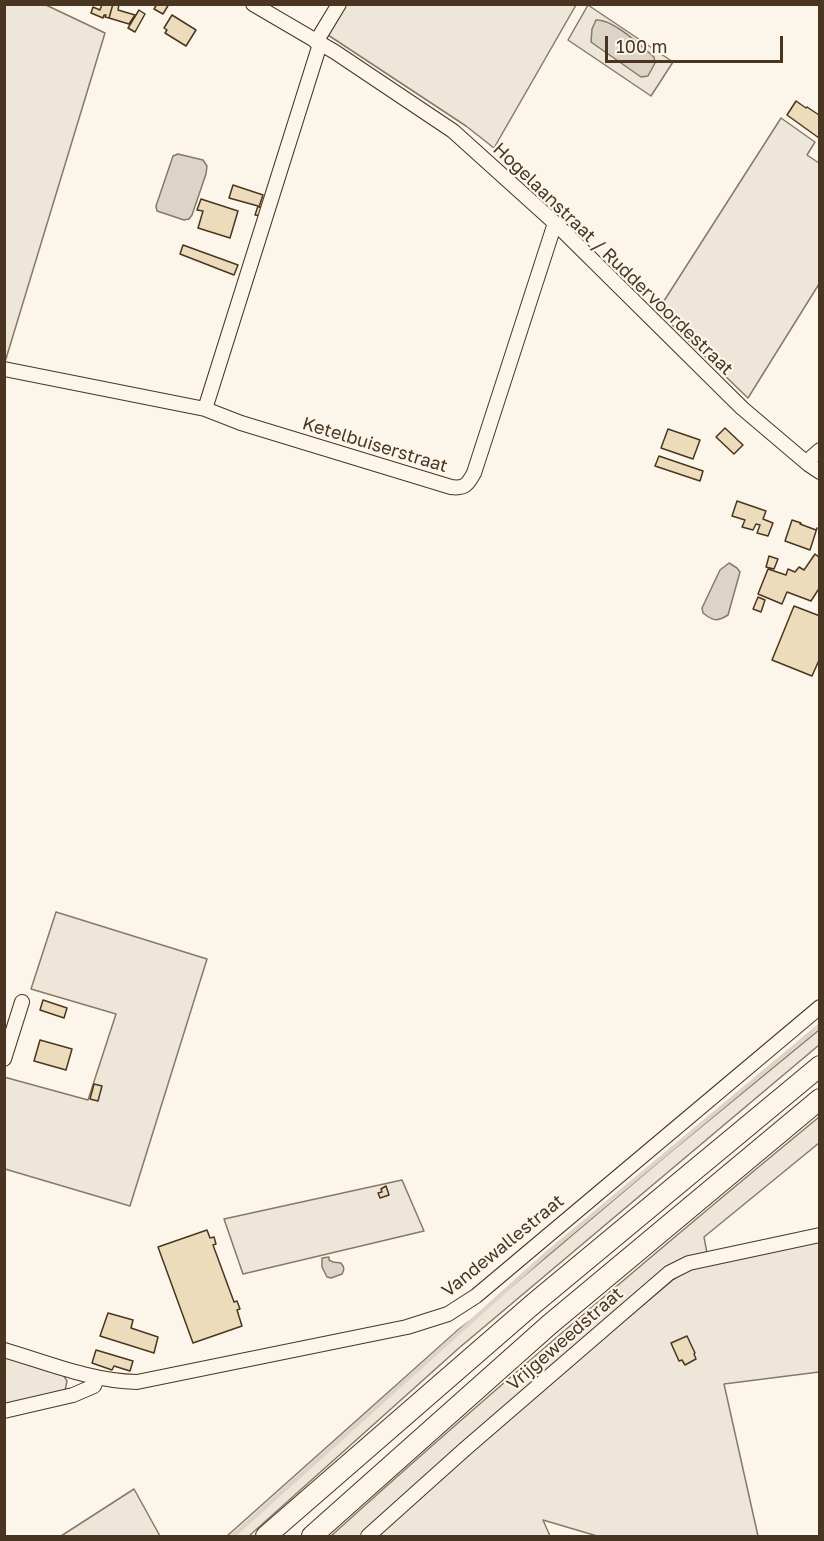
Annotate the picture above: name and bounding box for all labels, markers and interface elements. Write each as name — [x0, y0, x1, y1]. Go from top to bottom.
scale bar — [608, 24, 786, 62]
text: 100 m — [616, 35, 667, 57]
street label: Hogelaanstraat / Ruddervoordestraat — [489, 138, 737, 380]
street label: Ketelbuiserstraat — [300, 413, 450, 477]
street label: Vandewallestraat — [438, 1190, 568, 1302]
street label: Vrijgeweedstraat — [503, 1283, 627, 1395]

